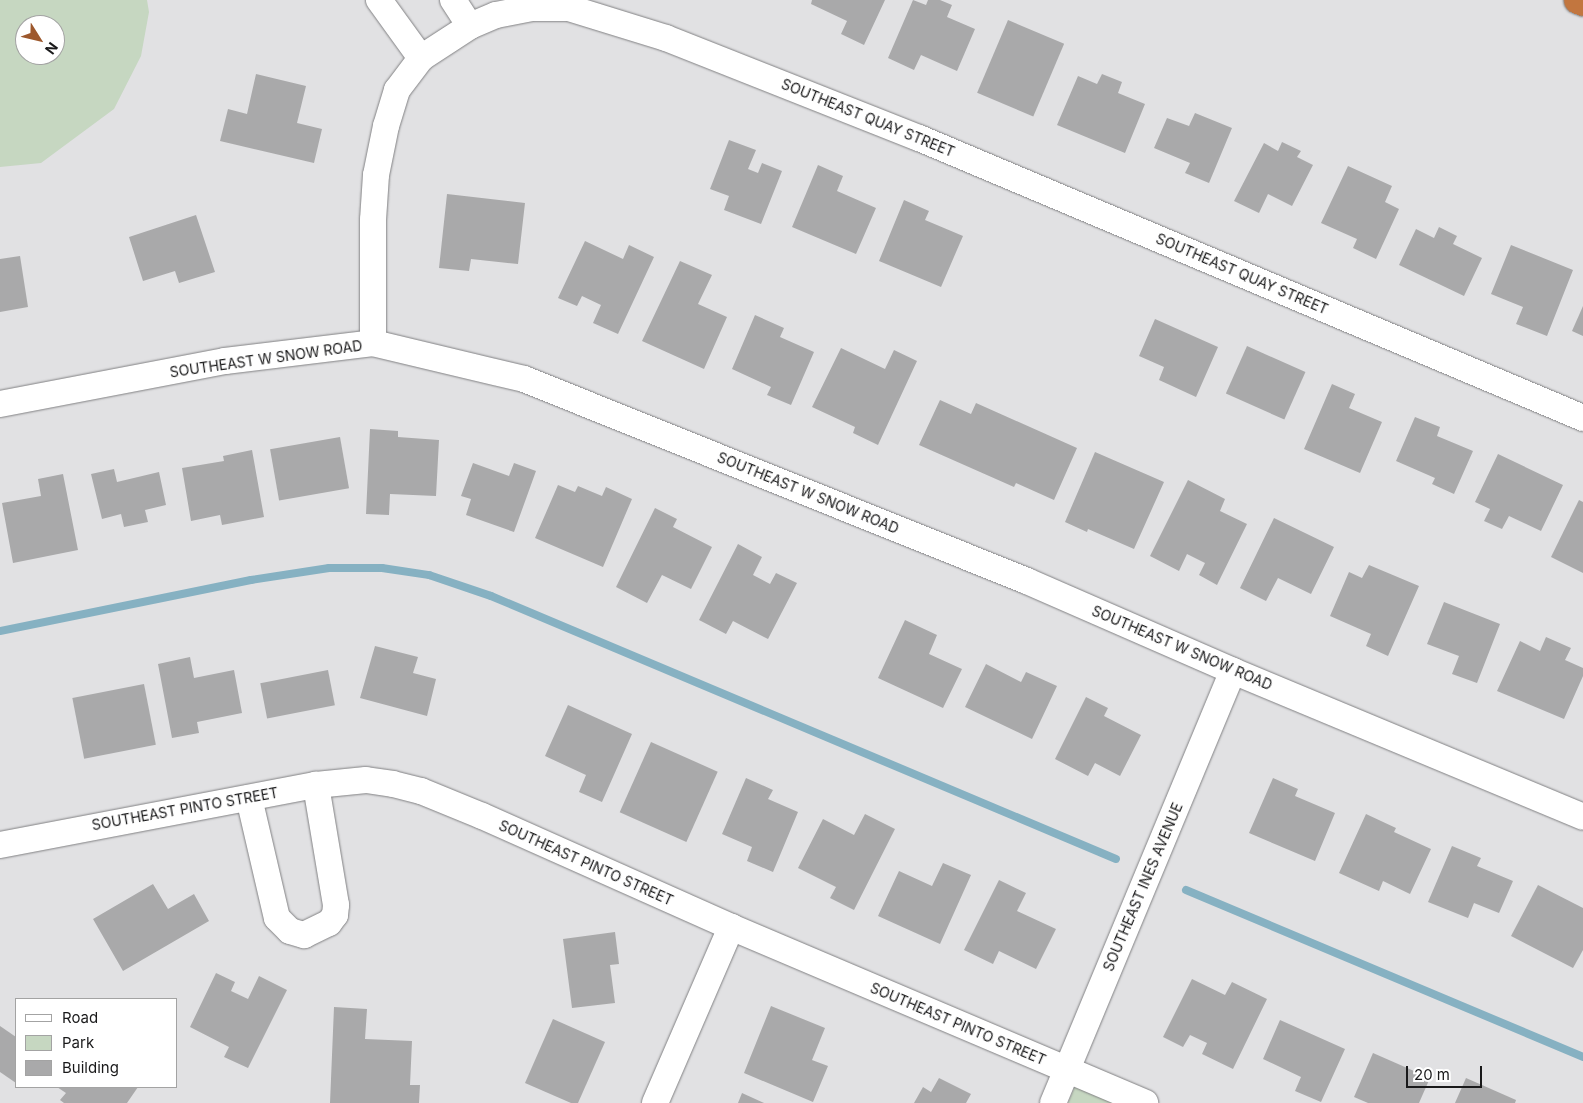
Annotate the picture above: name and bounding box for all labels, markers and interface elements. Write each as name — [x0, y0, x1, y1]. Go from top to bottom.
north arrow — [15, 15, 65, 65]
text: N — [42, 39, 62, 58]
street label: SOUTHEAST QUAY STREET — [779, 75, 957, 161]
street label: SOUTHEAST QUAY STREET — [1153, 230, 1331, 318]
street label: SOUTHEAST W SNOW ROAD — [169, 337, 363, 381]
street label: SOUTHEAST W SNOW ROAD — [715, 449, 901, 537]
street label: SOUTHEAST W SNOW ROAD — [1089, 602, 1275, 694]
street label: SOUTHEAST PINTO STREET — [90, 784, 280, 834]
street label: SOUTHEAST INES AVENUE — [1100, 800, 1186, 974]
street label: SOUTHEAST PINTO STREET — [496, 817, 676, 909]
street label: SOUTHEAST PINTO STREET — [868, 979, 1048, 1069]
legend — [15, 998, 178, 1088]
text: Road — [62, 1008, 98, 1027]
text: Park — [62, 1033, 94, 1052]
scale bar — [1408, 1056, 1484, 1088]
text: Building — [62, 1058, 119, 1077]
text: 20 m — [1414, 1065, 1450, 1084]

